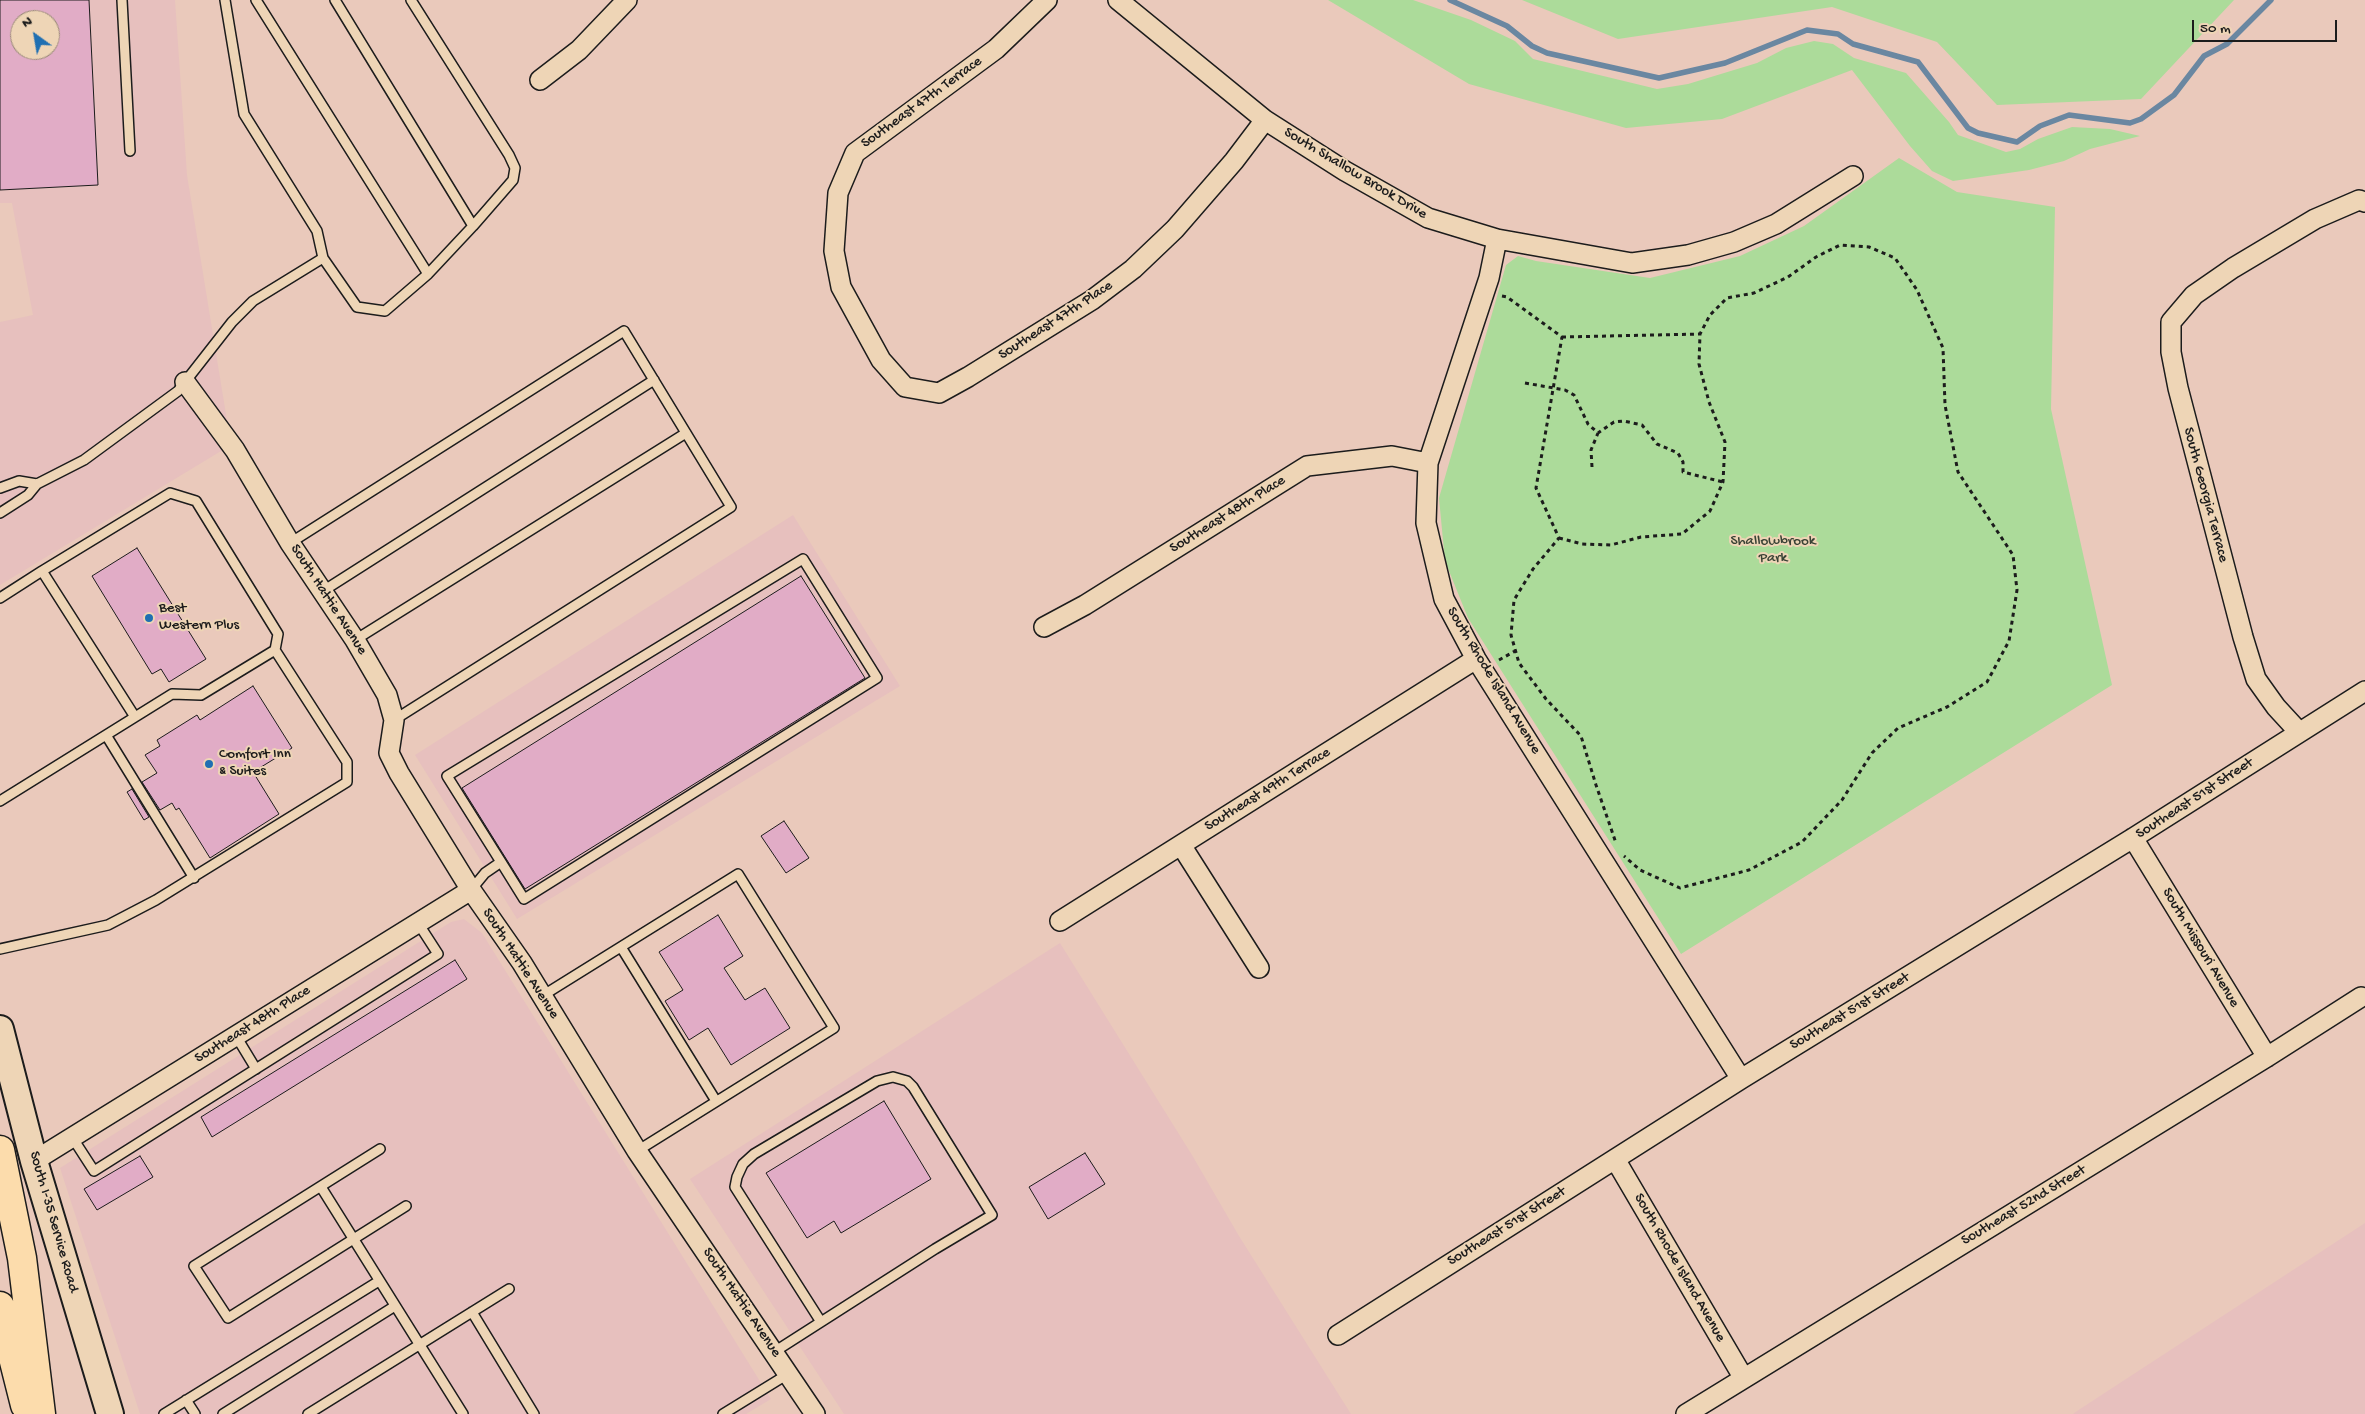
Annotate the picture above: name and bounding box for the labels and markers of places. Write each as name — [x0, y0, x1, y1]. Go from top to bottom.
place label: Best Western Plus — [159, 600, 239, 635]
marker: Best Western Plus — [143, 612, 155, 624]
place label: Comfort Inn & Suites — [219, 746, 291, 781]
marker: Comfort Inn & Suites — [203, 758, 215, 770]

